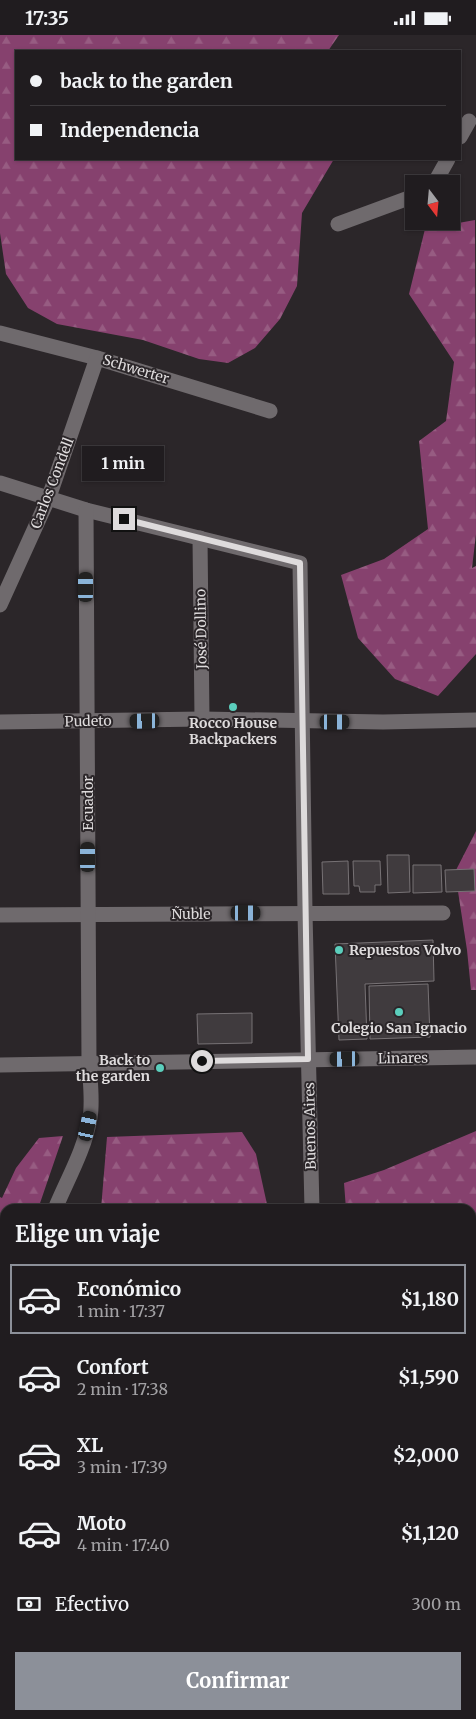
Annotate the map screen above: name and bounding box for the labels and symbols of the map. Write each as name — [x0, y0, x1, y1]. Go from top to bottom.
north arrow — [405, 175, 460, 230]
street label: Schwerter — [101, 350, 171, 388]
street label: Carlos Condell — [26, 434, 78, 531]
callout: 1 min — [83, 447, 165, 481]
route end — [113, 508, 135, 530]
car — [78, 572, 93, 602]
street label: José Dollino — [191, 589, 211, 670]
marker: Rocco House Backpackers — [227, 701, 239, 713]
street label: Pudeto — [64, 712, 112, 730]
car — [129, 713, 160, 729]
place label: Rocco House Backpackers — [189, 714, 277, 748]
car — [320, 715, 350, 730]
street label: Ecuador — [79, 775, 97, 831]
car — [80, 842, 95, 872]
street label: Ñuble — [172, 905, 211, 923]
car — [231, 906, 261, 921]
place label: Repuestos Volvo — [349, 941, 461, 959]
marker: Repuestos Volvo — [333, 944, 345, 956]
marker: Colegio San Ignacio — [393, 1006, 405, 1018]
place label: Colegio San Ignacio — [331, 1019, 467, 1037]
street label: Linares — [378, 1049, 428, 1067]
route start — [191, 1050, 213, 1072]
place label: Back to the garden — [76, 1051, 150, 1085]
car — [329, 1051, 360, 1067]
marker: Back to the garden — [154, 1062, 166, 1074]
street label: Buenos Aires — [300, 1082, 320, 1170]
car — [77, 1110, 98, 1142]

